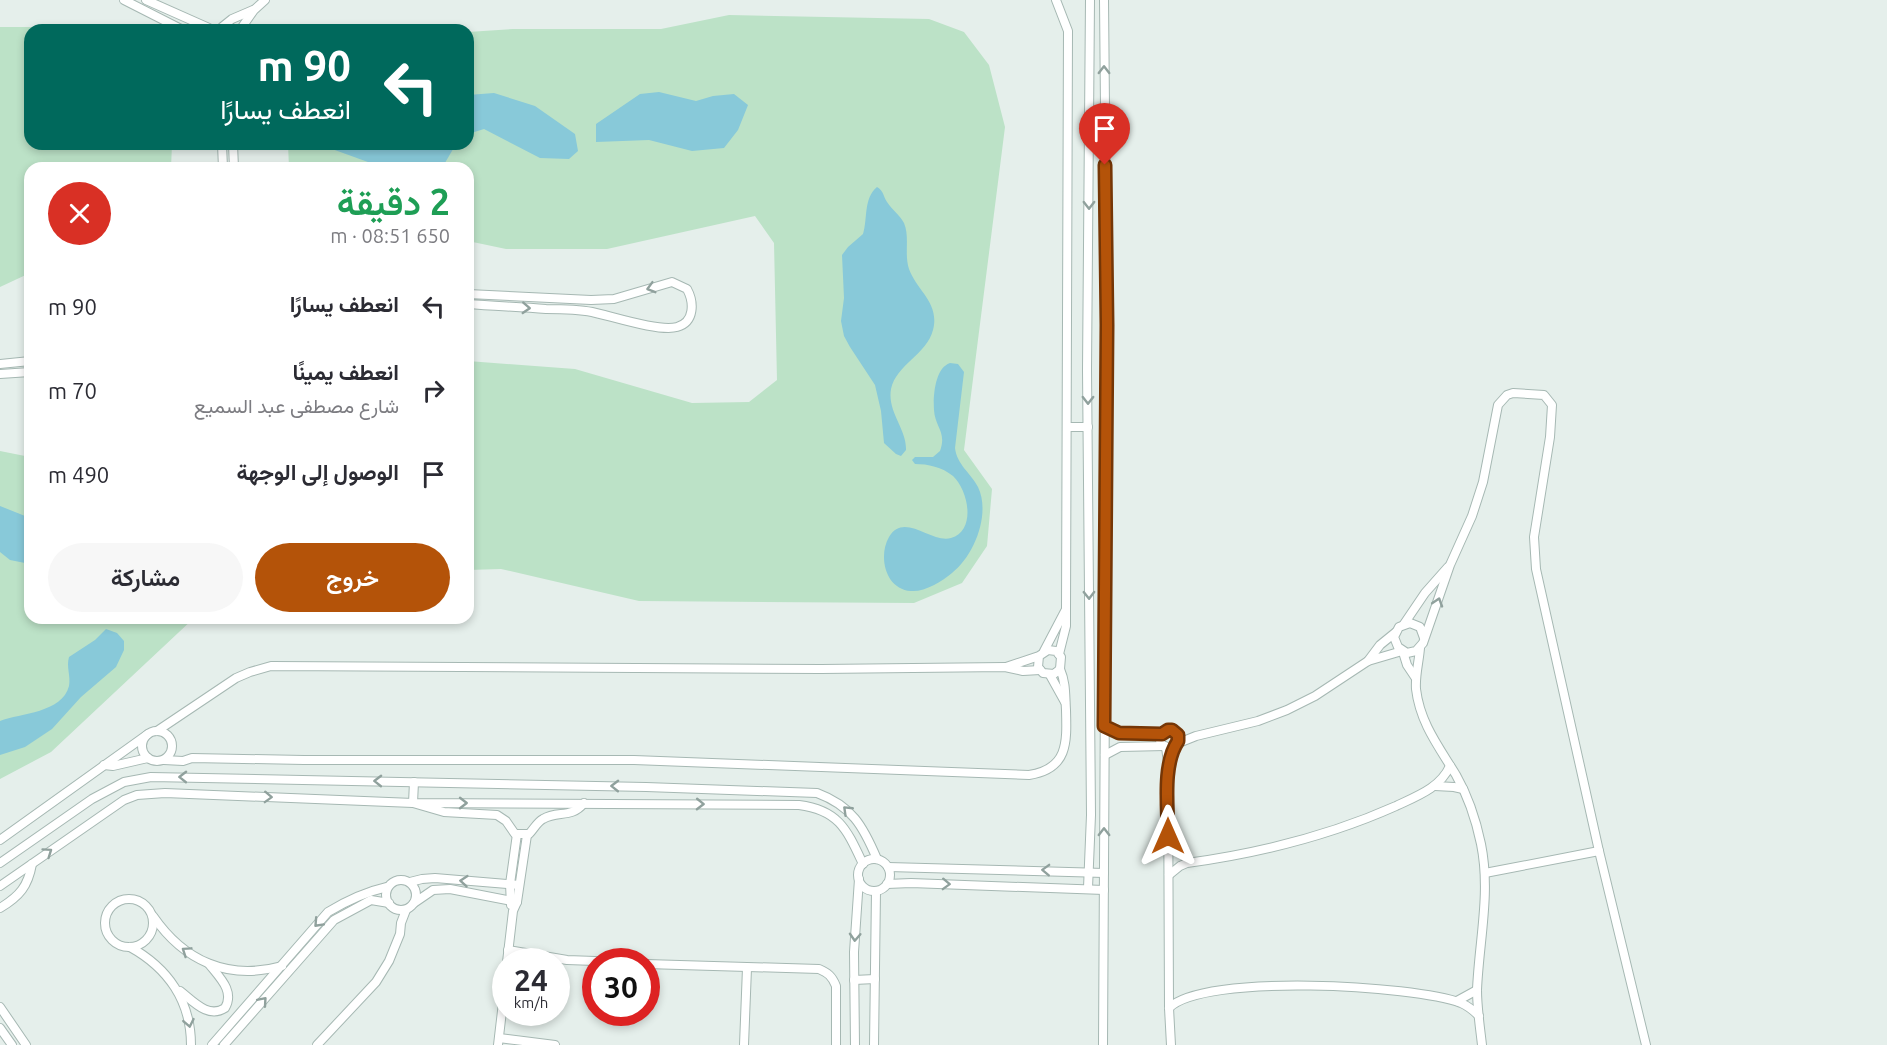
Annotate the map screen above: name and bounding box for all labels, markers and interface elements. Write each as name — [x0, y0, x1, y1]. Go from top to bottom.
text: 90 m — [257, 42, 351, 89]
icon: left — [372, 48, 450, 126]
one-way arrow — [1098, 65, 1110, 74]
text: انعطف يسارًا — [220, 94, 351, 124]
pin — [1079, 103, 1130, 165]
icon: arrive — [1088, 112, 1121, 145]
text: 2 دقيقة — [337, 181, 450, 222]
button: close — [48, 182, 111, 245]
one-way arrow — [1083, 201, 1095, 210]
text: 650 m · 08:51 — [330, 224, 450, 247]
one-way arrow — [646, 280, 656, 293]
icon: left — [417, 290, 450, 323]
text: انعطف يسارًا — [290, 291, 399, 316]
text: 90 m — [48, 294, 97, 319]
one-way arrow — [522, 301, 531, 314]
text: انعطف يمينًا — [292, 359, 399, 384]
icon: right — [417, 374, 450, 407]
text: 70 m — [48, 378, 97, 403]
text: شارع مصطفى عبد السميع — [194, 394, 399, 417]
one-way arrow — [1082, 396, 1094, 405]
icon: arrive — [417, 458, 450, 491]
text: الوصول إلى الوجهة — [236, 459, 399, 484]
text: 490 m — [48, 462, 109, 487]
button: مشاركة — [48, 543, 243, 612]
button: خروج — [255, 543, 450, 612]
one-way arrow — [1083, 591, 1095, 600]
one-way arrow — [1431, 597, 1444, 608]
one-way arrow — [179, 771, 188, 784]
one-way arrow — [374, 775, 383, 788]
one-way arrow — [611, 780, 620, 793]
one-way arrow — [263, 790, 272, 803]
one-way arrow — [458, 797, 467, 809]
one-way arrow — [695, 798, 704, 810]
position arrow — [1136, 804, 1200, 868]
one-way arrow — [843, 806, 853, 817]
one-way arrow — [1098, 827, 1111, 836]
one-way arrow — [42, 848, 53, 859]
one-way arrow — [1041, 864, 1050, 877]
one-way arrow — [459, 874, 468, 887]
one-way arrow — [941, 878, 950, 890]
one-way arrow — [315, 916, 326, 927]
one-way arrow — [848, 933, 861, 942]
one-way arrow — [182, 947, 193, 958]
speed limit sign: 30 — [582, 948, 660, 1026]
text: 24 — [514, 963, 548, 997]
text: km/h — [514, 994, 548, 1011]
one-way arrow — [256, 997, 267, 1008]
one-way arrow — [182, 1018, 195, 1028]

